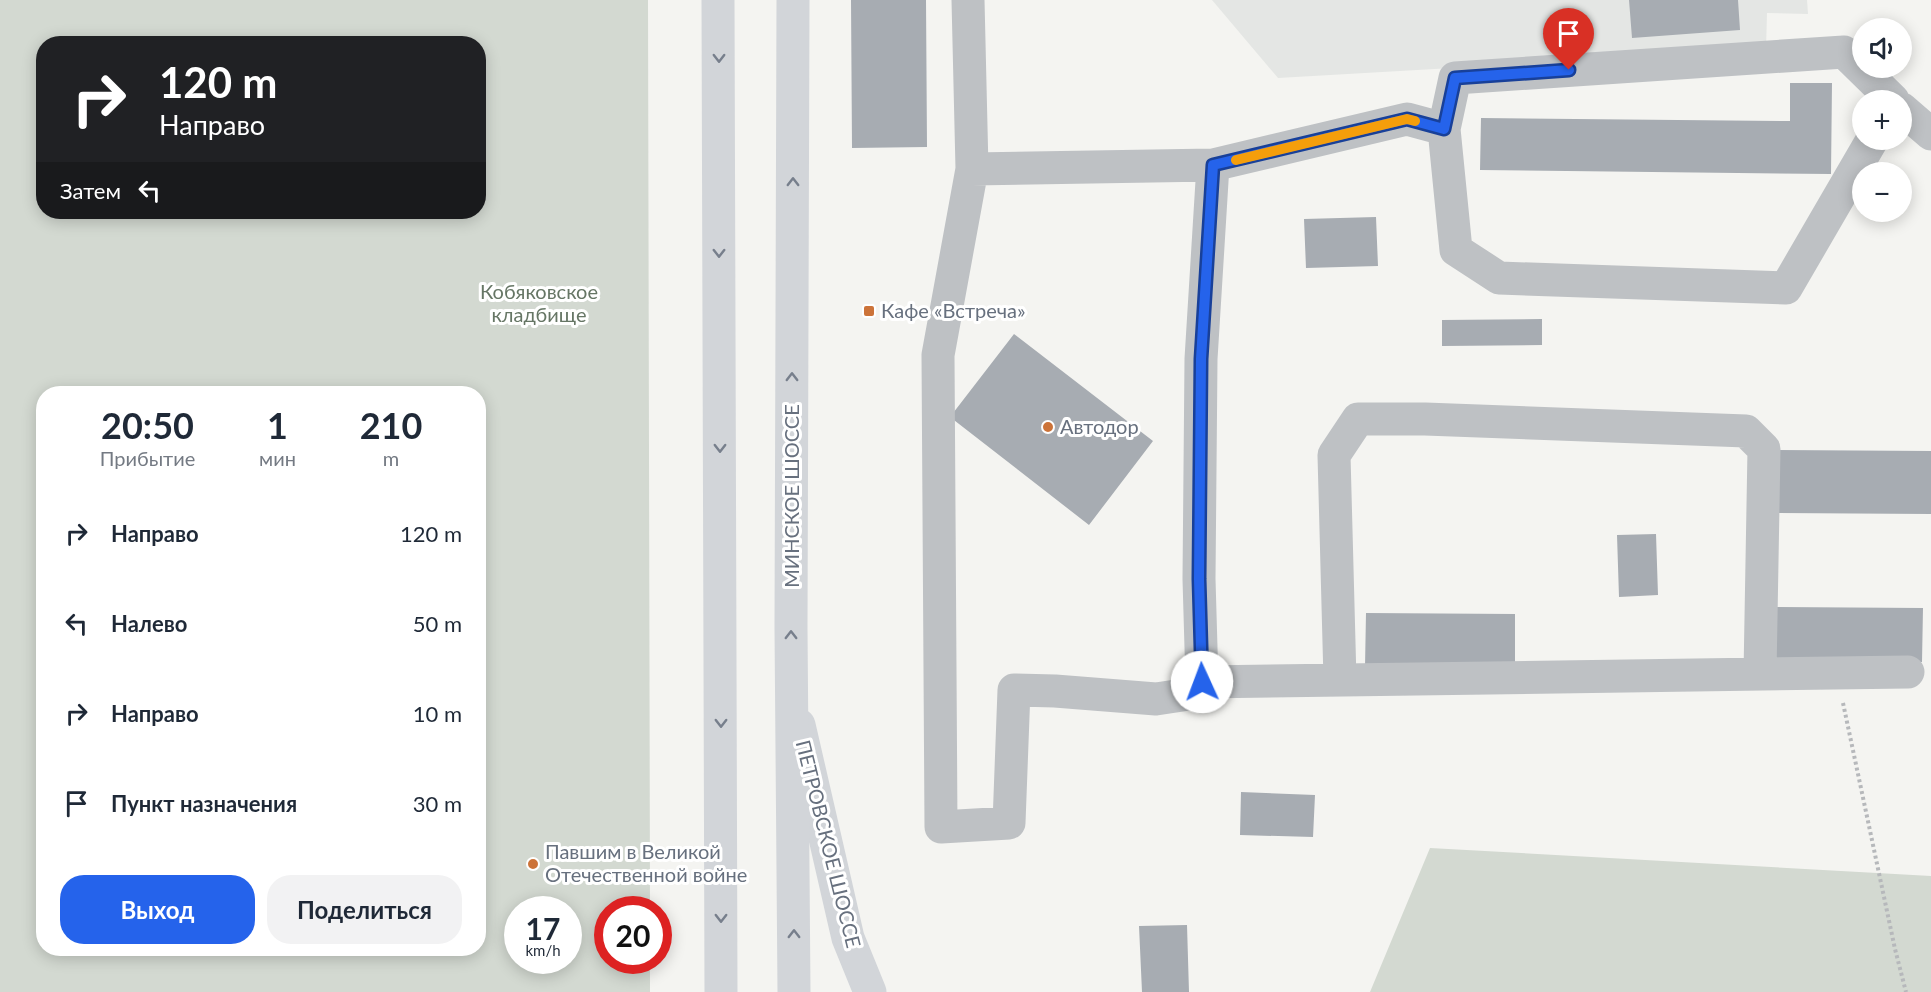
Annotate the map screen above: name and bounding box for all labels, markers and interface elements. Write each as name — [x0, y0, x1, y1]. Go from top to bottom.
pin — [1543, 8, 1594, 70]
icon: arrive — [1552, 17, 1585, 50]
map controls — [1852, 18, 1912, 222]
button: sound — [1852, 18, 1912, 78]
one-way arrow — [713, 54, 725, 63]
text: 120 m — [159, 57, 277, 107]
icon: right — [60, 60, 138, 138]
button: + — [1852, 90, 1912, 150]
text: Направо — [159, 108, 265, 141]
button: − — [1852, 162, 1912, 222]
icon: left — [133, 174, 166, 207]
text: Затем — [60, 177, 121, 204]
one-way arrow — [786, 178, 799, 187]
one-way arrow — [713, 249, 725, 258]
park label: Кобяковское кладбище — [480, 279, 598, 326]
place label: Кафе «Встреча» — [881, 298, 1026, 322]
marker: Кафе «Встреча» — [862, 304, 876, 318]
one-way arrow — [786, 373, 798, 382]
text: 20:50 — [101, 403, 194, 447]
text: 1 — [267, 403, 288, 447]
text: 210 — [360, 403, 422, 447]
street label: МИНСКОЕ ШОССЕ — [779, 404, 803, 588]
place label: Автодор — [1060, 414, 1139, 438]
marker: Автодор — [1041, 420, 1055, 434]
one-way arrow — [714, 444, 726, 453]
text: Прибытие — [100, 446, 195, 470]
text: мин — [259, 446, 296, 470]
text: m — [383, 446, 399, 470]
icon: right — [60, 517, 93, 550]
text: Направо — [111, 520, 199, 547]
text: 120 m — [400, 520, 462, 547]
icon: left — [60, 607, 93, 640]
text: Налево — [111, 610, 187, 637]
text: 50 m — [413, 610, 462, 637]
one-way arrow — [785, 631, 797, 640]
position arrow — [1170, 650, 1234, 714]
icon: right — [60, 697, 93, 730]
text: Направо — [111, 700, 199, 727]
text: 10 m — [413, 700, 462, 727]
one-way arrow — [715, 719, 727, 728]
street label: ПЕТРОВСКОЕ ШОССЕ — [792, 737, 866, 950]
icon: arrive — [60, 787, 93, 820]
text: Пункт назначения — [111, 790, 297, 817]
text: 30 m — [413, 790, 462, 817]
place label: Павшим в Великой Отечественной войне — [545, 839, 747, 886]
marker: Павшим в Великой Отечественной войне — [526, 857, 540, 871]
button: Выход — [60, 875, 255, 944]
button: Поделиться — [267, 875, 462, 944]
speed limit sign: 20 — [594, 896, 672, 974]
text: 17 — [526, 910, 560, 946]
one-way arrow — [715, 914, 727, 923]
one-way arrow — [788, 929, 800, 938]
text: km/h — [525, 941, 561, 959]

